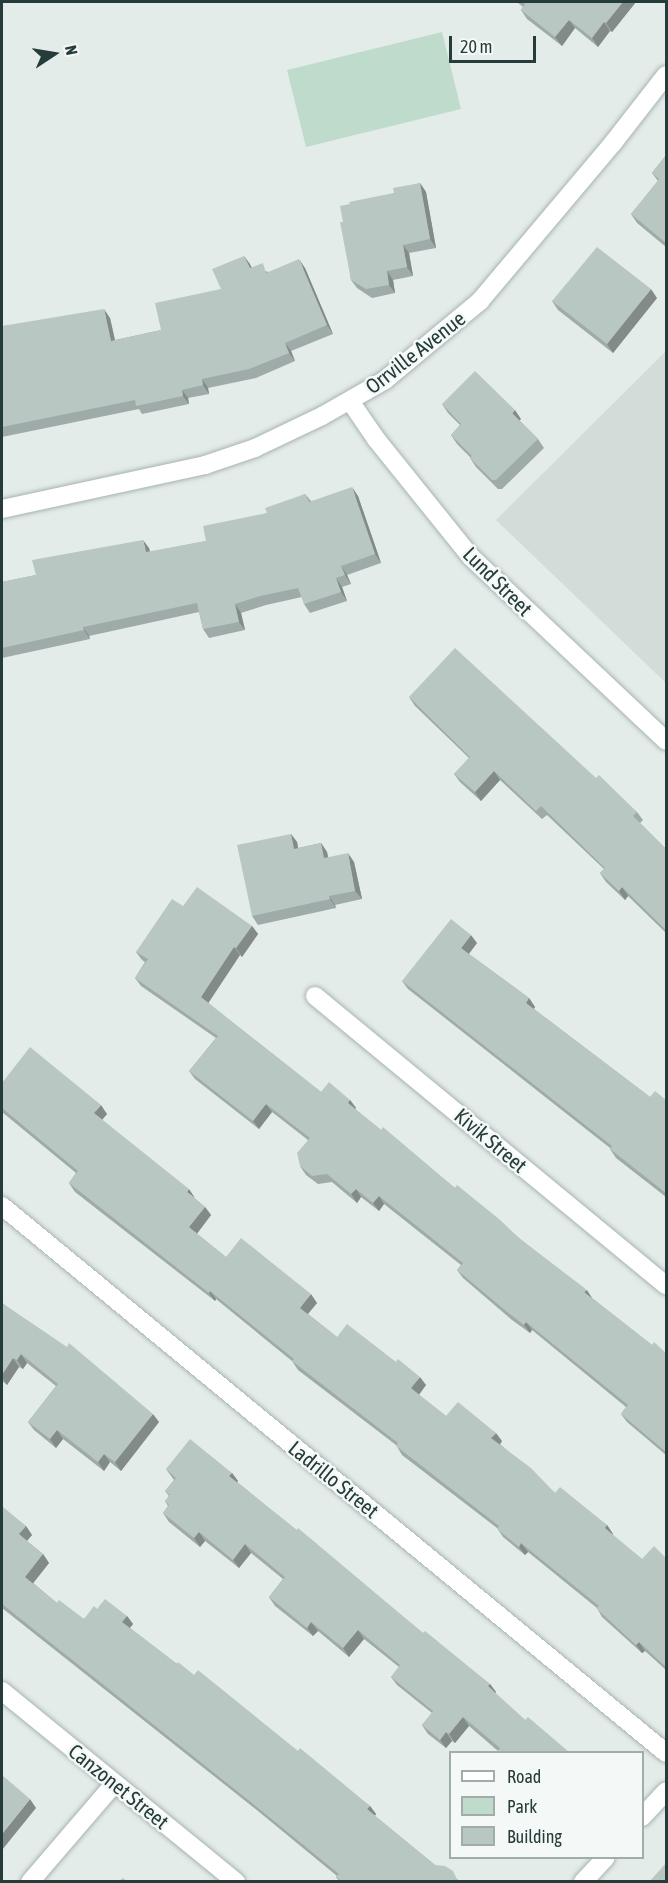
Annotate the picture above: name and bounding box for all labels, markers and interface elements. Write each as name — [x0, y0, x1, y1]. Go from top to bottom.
north arrow — [24, 24, 84, 84]
scale bar — [452, 24, 539, 62]
text: 20 m — [460, 36, 492, 57]
text: N — [62, 44, 81, 57]
street label: Orrville Avenue — [360, 305, 470, 399]
street label: Lund Street — [458, 541, 538, 621]
street label: Kivik Street — [450, 1102, 532, 1178]
street label: Ladrillo Street — [284, 1435, 384, 1523]
street label: Canzonet Street — [64, 1738, 174, 1834]
legend — [449, 1751, 644, 1859]
text: Road — [507, 1766, 541, 1787]
text: Park — [507, 1796, 537, 1817]
text: Building — [507, 1826, 562, 1847]

